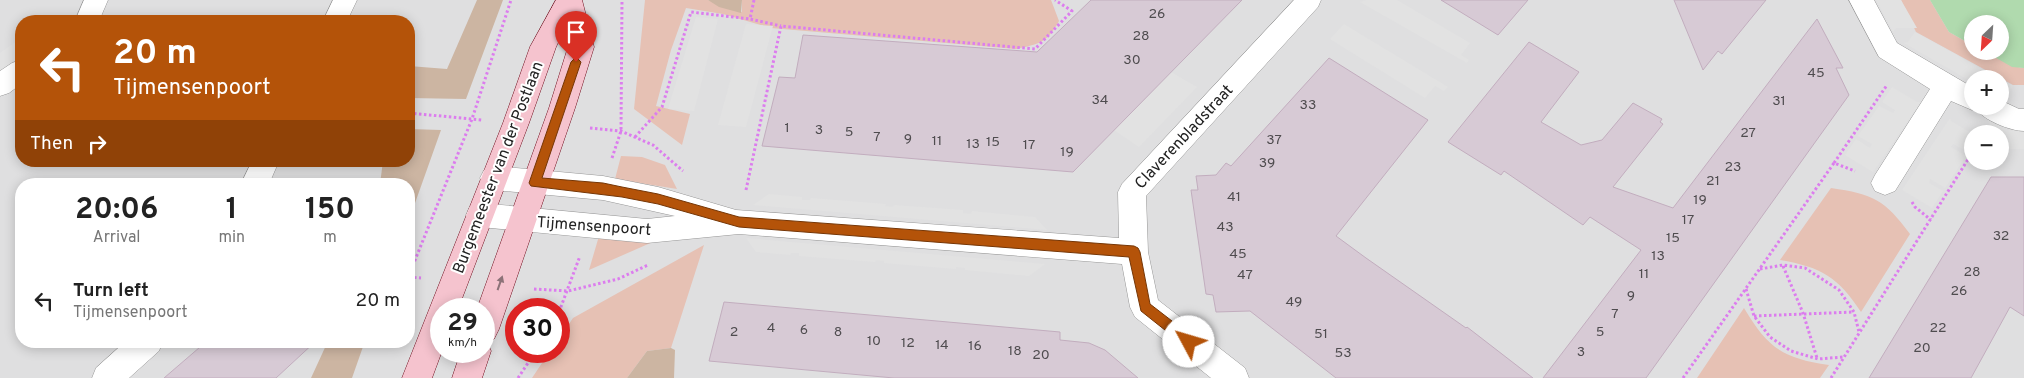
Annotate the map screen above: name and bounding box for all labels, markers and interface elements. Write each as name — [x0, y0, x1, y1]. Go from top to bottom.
house number: 26 — [1149, 6, 1165, 23]
pin — [555, 11, 597, 62]
north arrow — [1964, 15, 2009, 60]
map controls — [1964, 15, 2009, 170]
icon: arrive — [562, 18, 590, 46]
house number: 28 — [1132, 28, 1150, 45]
text: 20 m — [113, 32, 197, 76]
icon: left — [30, 35, 95, 100]
house number: 30 — [1123, 52, 1141, 69]
street label: Burgemeester van der Postlaan — [449, 59, 549, 277]
house number: 45 — [1807, 65, 1825, 82]
button: + — [1964, 70, 2009, 115]
text: Tijmensenpoort — [113, 75, 271, 102]
street label: Claverenbladstraat — [1131, 81, 1238, 194]
house number: 34 — [1091, 92, 1109, 109]
house number: 31 — [1772, 93, 1786, 110]
house number: 33 — [1300, 97, 1316, 114]
house number: 1 — [784, 120, 790, 137]
house number: 3 — [815, 122, 823, 139]
house number: 5 — [845, 124, 853, 141]
house number: 27 — [1740, 125, 1756, 142]
button: − — [1964, 125, 2009, 170]
house number: 7 — [873, 129, 881, 146]
icon: right — [83, 130, 111, 158]
house number: 9 — [904, 131, 912, 148]
text: Then — [30, 132, 73, 156]
house number: 37 — [1266, 132, 1282, 149]
house number: 11 — [932, 133, 942, 150]
house number: 15 — [986, 134, 1000, 151]
house number: 13 — [966, 136, 980, 153]
house number: 17 — [1023, 137, 1035, 154]
house number: 19 — [1060, 144, 1074, 161]
house number: 39 — [1259, 155, 1275, 172]
house number: 23 — [1725, 159, 1742, 176]
house number: 21 — [1706, 173, 1720, 190]
house number: 41 — [1227, 189, 1241, 206]
text: 20:06 — [75, 192, 158, 229]
text: 1 — [226, 192, 238, 229]
text: 150 — [305, 192, 355, 229]
house number: 19 — [1693, 192, 1707, 209]
house number: 17 — [1682, 212, 1694, 229]
street label: Tijmensenpoort — [536, 213, 652, 241]
house number: 43 — [1216, 219, 1234, 236]
text: Arrival — [93, 228, 141, 248]
text: min — [218, 228, 245, 248]
text: m — [323, 228, 337, 248]
house number: 32 — [1993, 228, 2009, 245]
house number: 15 — [1666, 230, 1680, 247]
house number: 45 — [1229, 246, 1247, 263]
house number: 13 — [1651, 248, 1665, 265]
house number: 28 — [1963, 264, 1981, 281]
house number: 11 — [1639, 266, 1649, 283]
house number: 47 — [1237, 267, 1253, 284]
one-way arrow — [497, 275, 504, 290]
text: Turn left — [73, 279, 149, 303]
house number: 26 — [1951, 283, 1967, 300]
icon: left — [30, 287, 58, 315]
house number: 9 — [1627, 288, 1635, 305]
text: 20 m — [356, 289, 400, 313]
house number: 49 — [1286, 294, 1302, 311]
speed limit sign: 30 — [505, 298, 570, 363]
text: Tijmensenpoort — [73, 303, 188, 323]
house number: 7 — [1611, 306, 1619, 323]
text: 29 — [447, 308, 478, 340]
position arrow — [1162, 315, 1214, 367]
house number: 4 — [767, 320, 775, 337]
house number: 22 — [1929, 320, 1947, 337]
house number: 6 — [800, 322, 808, 339]
house number: 2 — [730, 324, 738, 341]
house number: 8 — [834, 324, 842, 341]
house number: 5 — [1596, 324, 1604, 341]
house number: 51 — [1314, 326, 1328, 343]
house number: 10 — [867, 333, 881, 350]
text: km/h — [448, 335, 477, 351]
house number: 12 — [901, 335, 915, 352]
house number: 14 — [935, 337, 949, 354]
house number: 16 — [968, 338, 982, 355]
house number: 20 — [1913, 340, 1931, 357]
house number: 18 — [1008, 343, 1022, 360]
house number: 3 — [1577, 344, 1585, 361]
house number: 53 — [1334, 345, 1352, 362]
house number: 20 — [1032, 347, 1050, 364]

